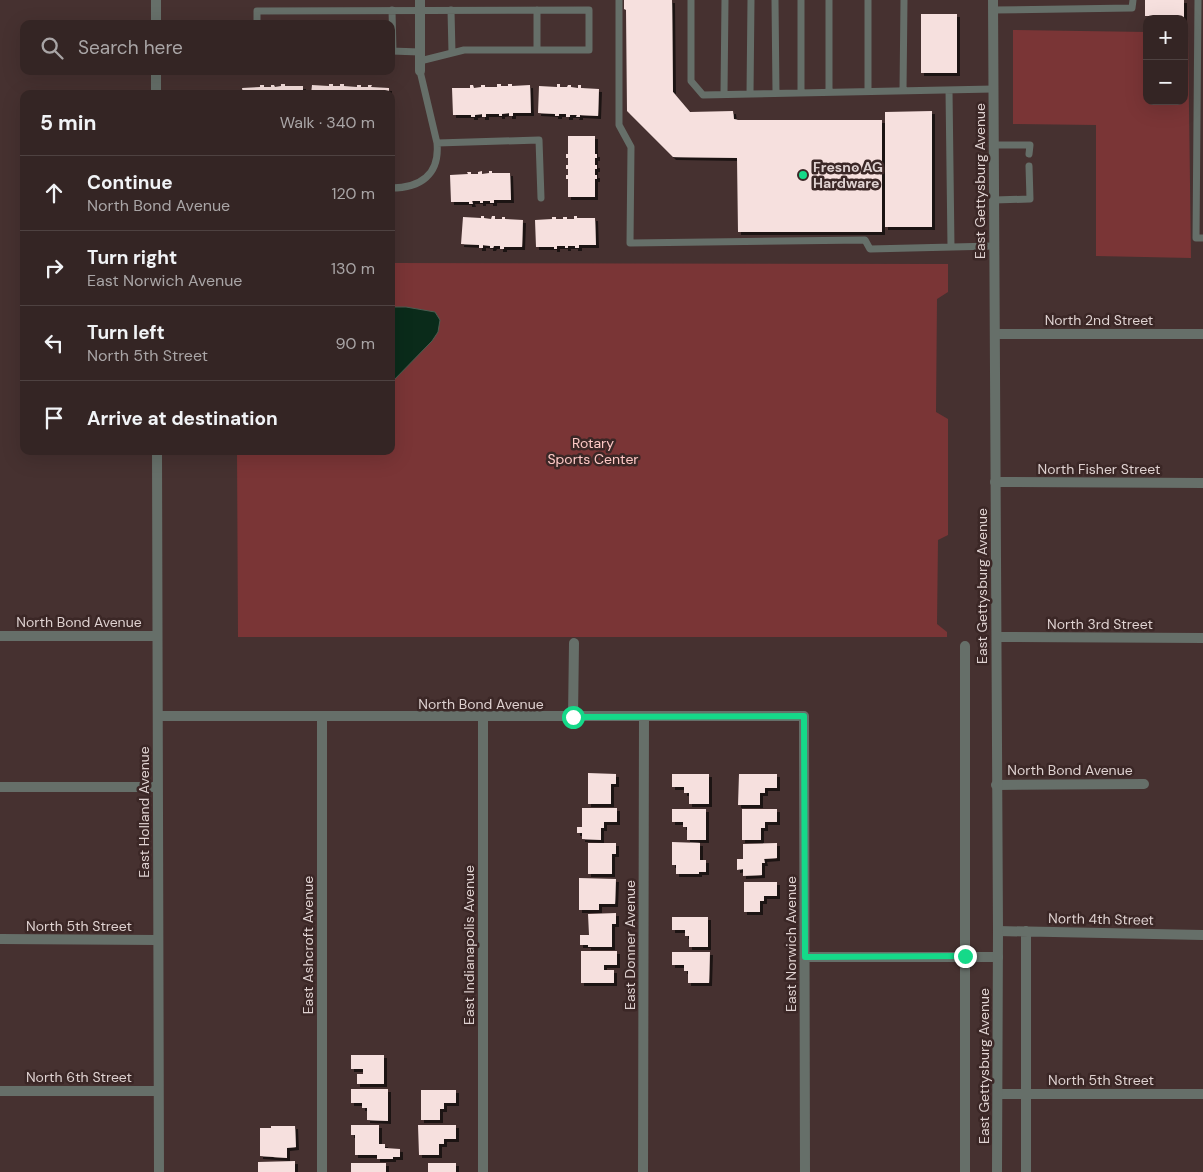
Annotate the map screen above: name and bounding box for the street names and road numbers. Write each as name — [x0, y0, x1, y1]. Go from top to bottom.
street label: East Gettysburg Avenue — [971, 103, 989, 259]
street label: North 2nd Street — [1045, 311, 1153, 329]
street label: North Fisher Street — [1038, 460, 1160, 478]
street label: East Gettysburg Avenue — [973, 508, 991, 664]
street label: North Bond Avenue — [16, 613, 142, 631]
street label: North 3rd Street — [1047, 615, 1153, 633]
street label: North Bond Avenue — [418, 695, 544, 713]
street label: East Holland Avenue — [135, 746, 153, 878]
street label: North Bond Avenue — [1007, 761, 1133, 779]
street label: East Indianapolis Avenue — [460, 865, 478, 1025]
street label: East Ashcroft Avenue — [299, 876, 317, 1014]
street label: East Norwich Avenue — [782, 876, 800, 1012]
street label: East Donner Avenue — [621, 880, 639, 1010]
street label: North 4th Street — [1048, 909, 1154, 929]
street label: North 5th Street — [26, 917, 132, 935]
street label: East Gettysburg Avenue — [975, 988, 993, 1144]
street label: North 6th Street — [26, 1068, 132, 1086]
street label: North 5th Street — [1048, 1071, 1154, 1089]

